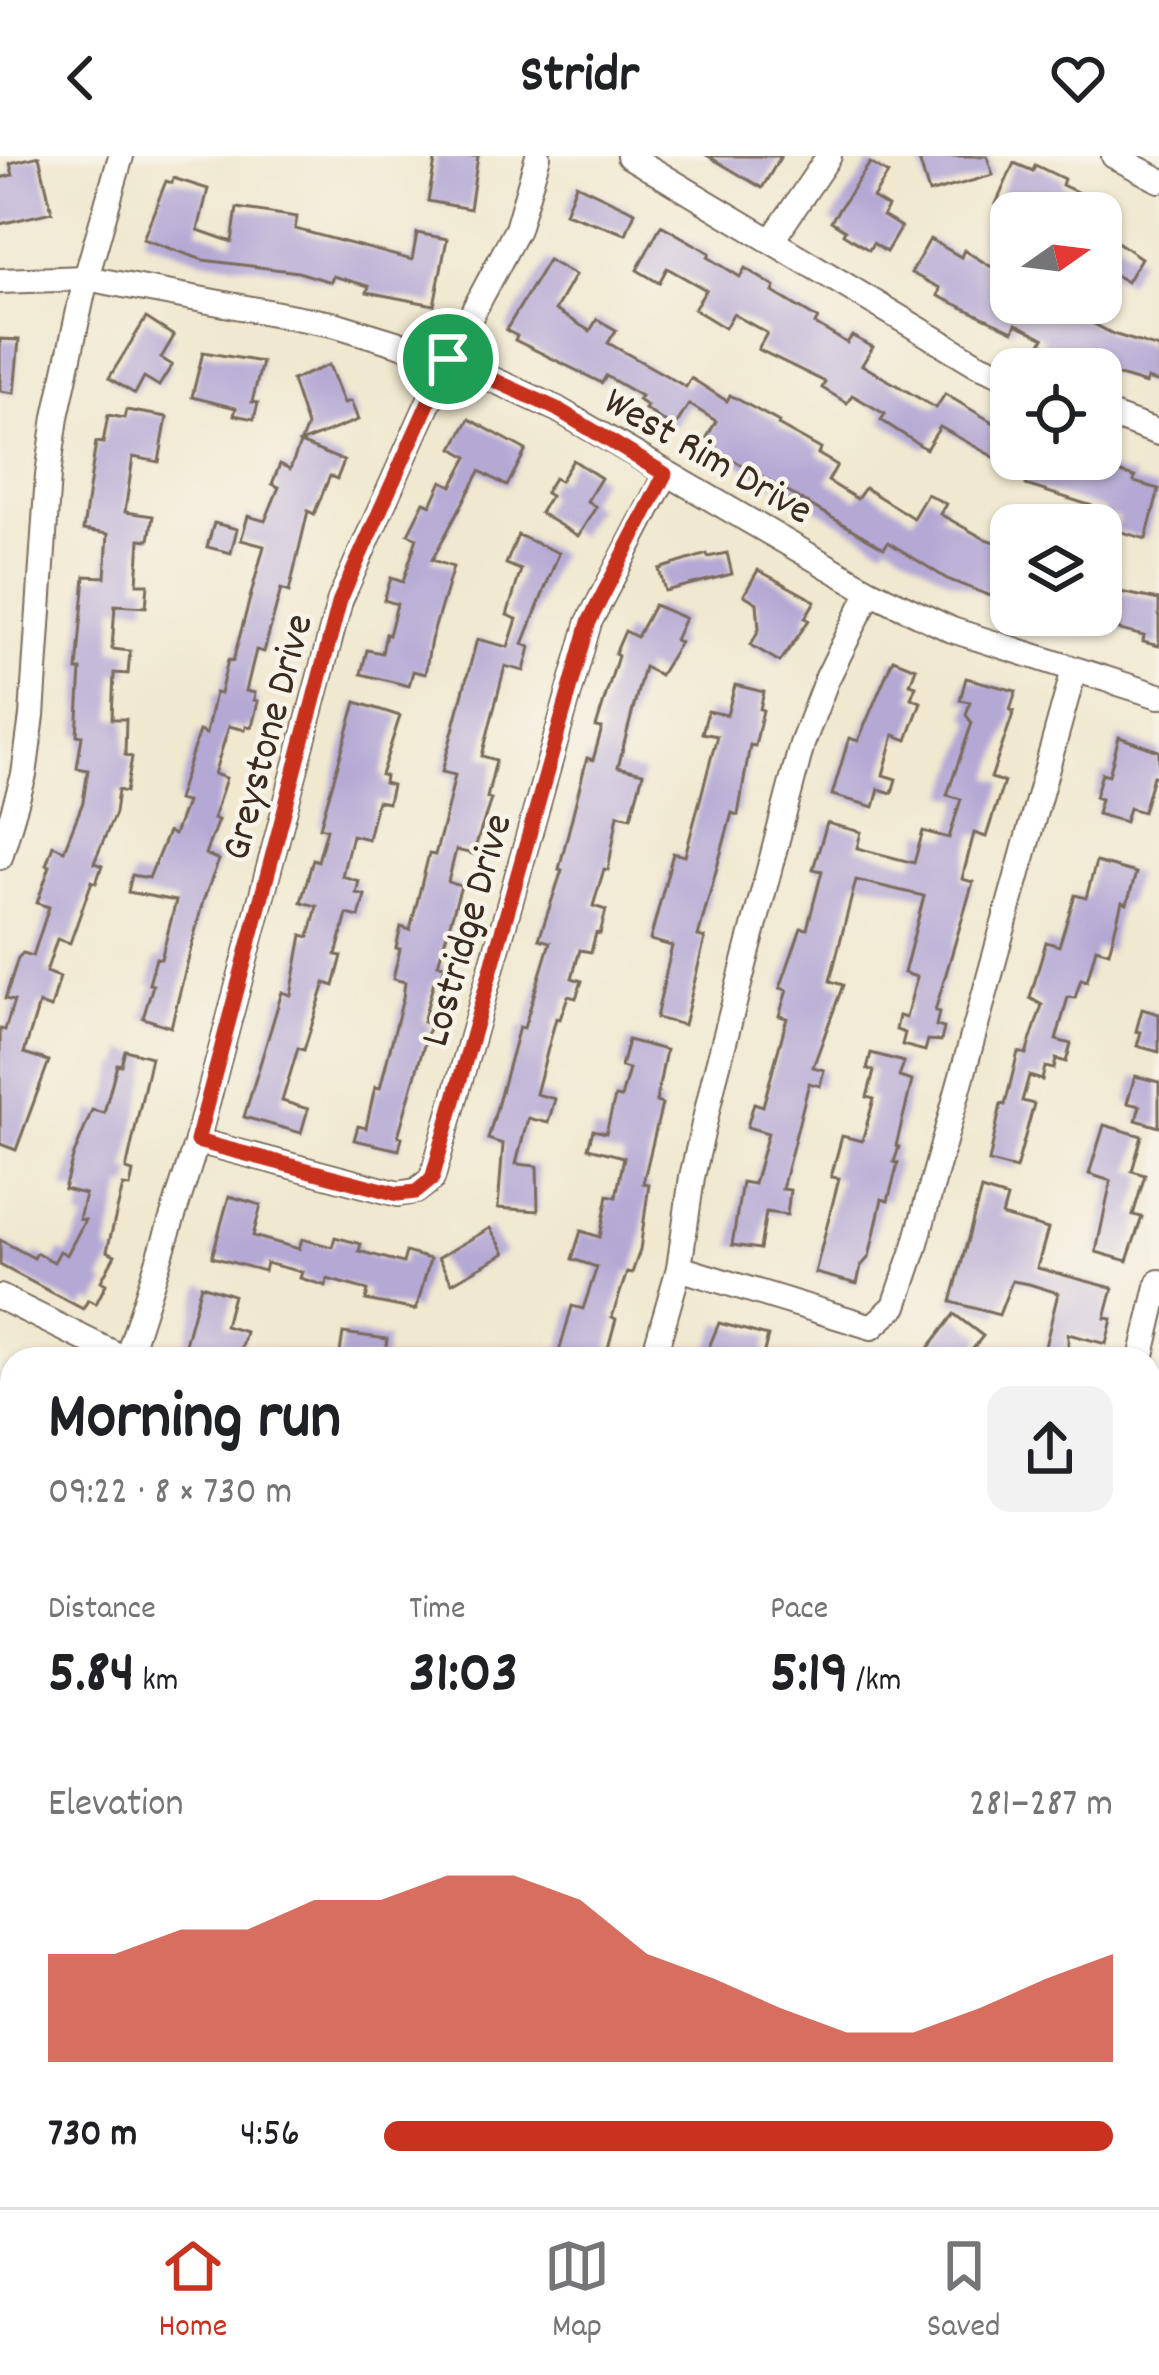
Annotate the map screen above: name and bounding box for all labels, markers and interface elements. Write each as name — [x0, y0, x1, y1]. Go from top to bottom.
text: Stridr — [520, 40, 639, 117]
icon: back — [48, 45, 114, 111]
icon: heart — [1045, 45, 1111, 111]
north arrow — [990, 192, 1122, 324]
map controls — [990, 192, 1122, 636]
pin — [397, 308, 499, 410]
icon: arrive — [415, 326, 481, 392]
button: locate — [990, 348, 1122, 480]
street label: West Rim Drive — [591, 375, 822, 543]
button: layers — [990, 504, 1122, 636]
street label: Greystone Drive — [209, 608, 332, 868]
street label: Lostridge Drive — [408, 808, 532, 1054]
text: Morning run — [48, 1375, 341, 1469]
button: share — [987, 1386, 1113, 1512]
text: 09:22 · 8 × 730 m — [48, 1467, 292, 1522]
text: Distance — [48, 1587, 156, 1634]
text: Time — [409, 1587, 465, 1634]
text: Pace — [770, 1587, 828, 1634]
text: 5.84 — [48, 1634, 135, 1720]
text: 31:03 — [409, 1634, 518, 1720]
text: 5:19 — [770, 1634, 848, 1720]
text: km — [135, 1659, 178, 1706]
text: /km — [848, 1659, 902, 1706]
text: Elevation — [48, 1779, 184, 1834]
text: 281–287 m — [969, 1779, 1113, 1834]
text: 730 m — [48, 2109, 137, 2164]
text: 4:56 — [240, 2109, 300, 2164]
tab: Home — [158, 2233, 227, 2352]
tab: Map — [544, 2233, 610, 2352]
tab: Saved — [927, 2233, 1001, 2352]

